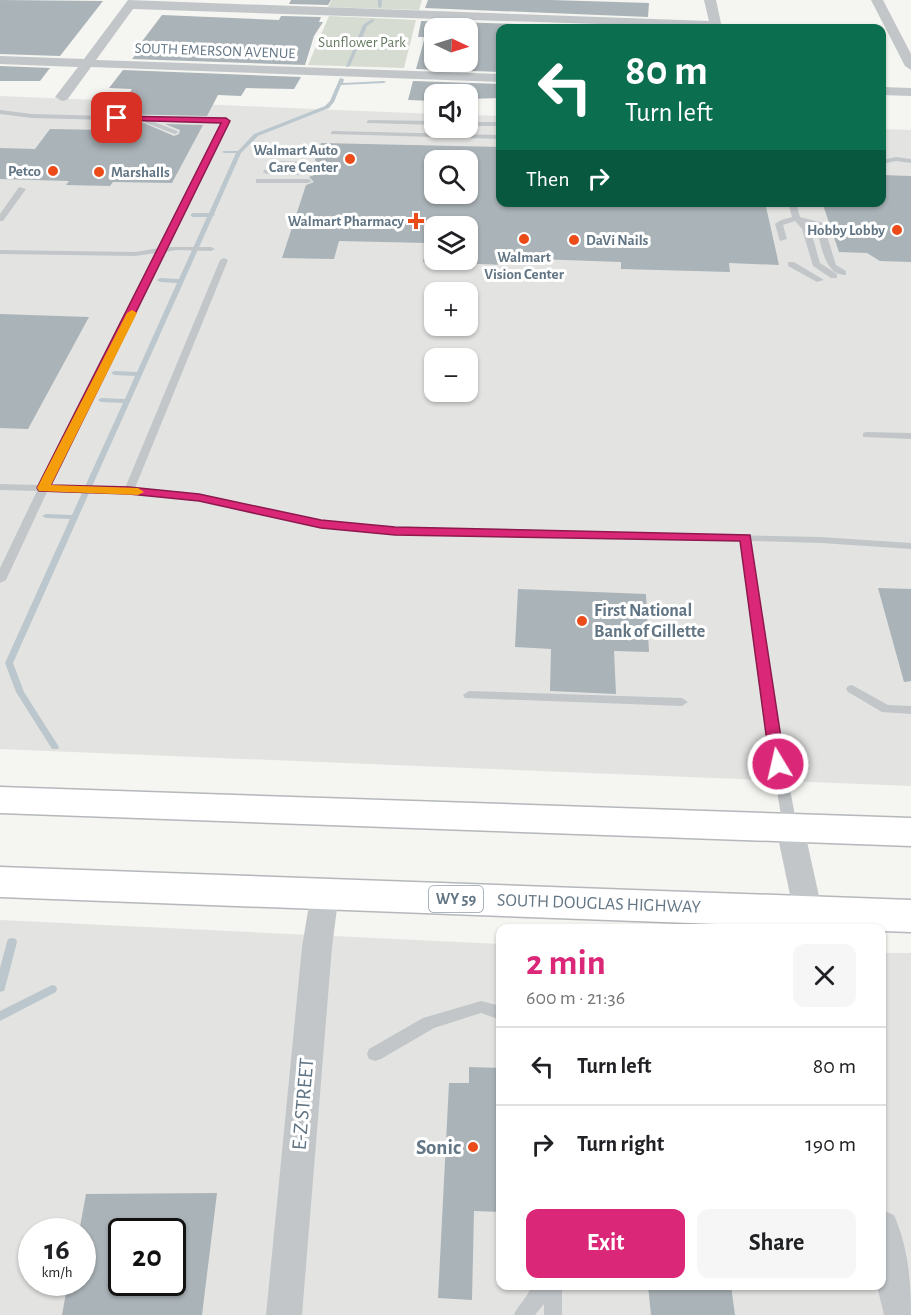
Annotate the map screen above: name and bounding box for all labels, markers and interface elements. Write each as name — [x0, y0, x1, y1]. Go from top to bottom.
north arrow — [424, 18, 478, 72]
map controls — [424, 18, 478, 402]
park label: Sunflower Park — [318, 35, 406, 50]
street label: SOUTH EMERSON AVENUE — [134, 41, 296, 61]
icon: left — [526, 48, 604, 126]
text: 80 m — [625, 50, 708, 92]
button: sound — [424, 84, 478, 138]
pin — [91, 92, 142, 143]
text: Turn left — [625, 99, 713, 126]
icon: arrive — [100, 101, 133, 134]
place label: Walmart Auto Care Center — [253, 143, 339, 175]
button: search — [424, 150, 478, 204]
marker: Walmart Auto Care Center — [343, 152, 357, 166]
icon: right — [582, 162, 615, 195]
place label: Petco — [8, 164, 41, 179]
marker: Petco — [46, 164, 60, 178]
marker: Marshalls — [92, 165, 106, 179]
place label: Marshalls — [111, 165, 170, 180]
text: Then — [526, 168, 570, 190]
place label: Walmart Pharmacy — [288, 214, 404, 229]
marker: Walmart Pharmacy — [409, 214, 423, 228]
button: layers — [424, 216, 478, 270]
place label: Hobby Lobby — [807, 223, 885, 238]
marker: Hobby Lobby — [890, 223, 904, 237]
marker: Walmart Vision Center — [517, 232, 531, 246]
marker: DaVi Nails — [567, 233, 581, 247]
place label: DaVi Nails — [586, 233, 649, 248]
place label: Walmart Vision Center — [484, 250, 565, 282]
button: + — [424, 282, 478, 336]
button: − — [424, 348, 478, 402]
place label: First National Bank of Gillette — [594, 602, 705, 641]
marker: First National Bank of Gillette — [575, 614, 589, 628]
position arrow — [746, 732, 810, 796]
road number: WY 59 — [429, 886, 483, 912]
street label: SOUTH DOUGLAS HIGHWAY — [497, 891, 702, 917]
button: close — [793, 944, 856, 1007]
text: 2 min — [526, 945, 606, 981]
text: 600 m · 21:36 — [526, 988, 625, 1008]
icon: left — [526, 1050, 559, 1083]
text: Turn left — [577, 1055, 651, 1077]
text: 80 m — [813, 1055, 856, 1077]
street label: E-Z STREET — [289, 1057, 317, 1151]
icon: right — [526, 1128, 559, 1161]
text: Turn right — [577, 1133, 664, 1155]
text: 190 m — [805, 1133, 856, 1155]
place label: Sonic — [416, 1137, 461, 1158]
marker: Sonic — [466, 1140, 480, 1154]
button: Exit — [526, 1209, 685, 1278]
button: Share — [697, 1209, 856, 1278]
speed limit sign: 20 — [108, 1218, 186, 1296]
text: 16 — [44, 1235, 70, 1265]
text: km/h — [42, 1265, 72, 1280]

